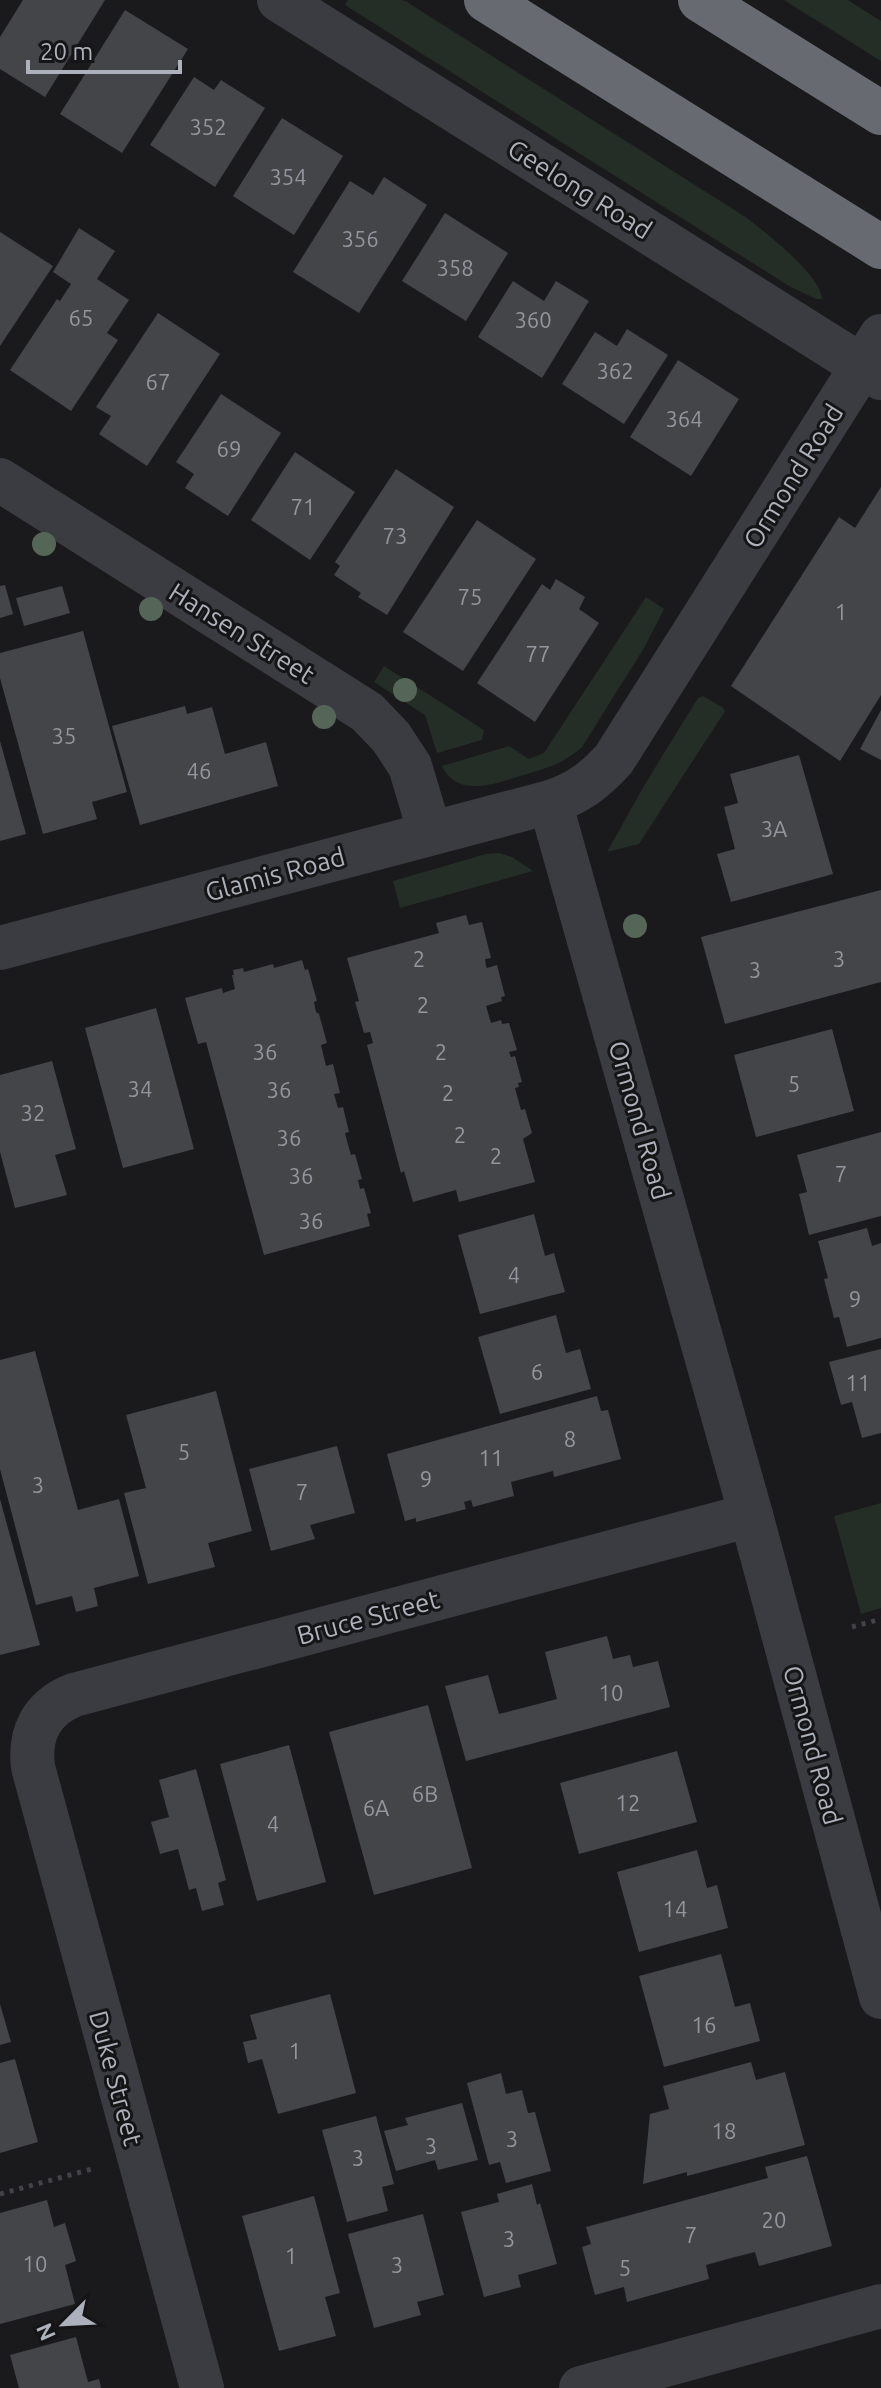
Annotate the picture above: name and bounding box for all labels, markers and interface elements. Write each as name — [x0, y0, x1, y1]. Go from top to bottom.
scale bar — [28, 24, 180, 74]
text: 20 m — [40, 38, 93, 65]
house number: 352 — [189, 114, 227, 139]
street label: Geelong Road — [503, 133, 657, 245]
house number: 354 — [269, 164, 307, 189]
house number: 356 — [341, 226, 379, 251]
house number: 358 — [436, 255, 474, 280]
house number: 65 — [69, 305, 93, 330]
house number: 360 — [514, 307, 552, 332]
house number: 362 — [596, 358, 634, 383]
house number: 67 — [146, 369, 170, 394]
street label: Ormond Road — [737, 399, 849, 553]
house number: 364 — [665, 406, 703, 431]
house number: 69 — [217, 436, 241, 461]
house number: 71 — [291, 494, 315, 519]
house number: 73 — [383, 523, 407, 548]
street label: Hansen Street — [164, 577, 320, 689]
house number: 75 — [458, 584, 482, 609]
house number: 1 — [835, 599, 847, 624]
house number: 77 — [526, 641, 550, 666]
house number: 35 — [52, 723, 76, 748]
house number: 46 — [187, 758, 211, 783]
house number: 3A — [761, 816, 788, 841]
street label: Glamis Road — [202, 841, 348, 907]
house number: 2 — [413, 946, 425, 971]
house number: 3 — [833, 946, 845, 971]
house number: 3 — [749, 957, 761, 982]
house number: 2 — [417, 992, 429, 1017]
street label: Ormond Road — [604, 1037, 676, 1203]
house number: 36 — [253, 1039, 277, 1064]
house number: 2 — [435, 1039, 447, 1064]
house number: 5 — [788, 1071, 800, 1096]
house number: 34 — [128, 1076, 152, 1101]
house number: 36 — [267, 1077, 291, 1102]
house number: 2 — [442, 1080, 454, 1105]
house number: 32 — [21, 1100, 45, 1125]
house number: 2 — [454, 1122, 466, 1147]
house number: 36 — [277, 1125, 301, 1150]
house number: 2 — [490, 1143, 502, 1168]
house number: 7 — [835, 1161, 847, 1186]
house number: 36 — [289, 1163, 313, 1188]
house number: 36 — [299, 1208, 323, 1233]
house number: 4 — [508, 1262, 520, 1287]
house number: 9 — [849, 1286, 861, 1311]
house number: 6 — [531, 1359, 543, 1384]
house number: 11 — [846, 1370, 870, 1395]
house number: 8 — [564, 1426, 576, 1451]
house number: 5 — [178, 1439, 190, 1464]
house number: 11 — [479, 1445, 503, 1470]
house number: 9 — [420, 1466, 432, 1491]
house number: 3 — [32, 1472, 44, 1497]
house number: 7 — [296, 1479, 308, 1504]
street label: Bruce Street — [294, 1584, 442, 1650]
street label: Ormond Road — [778, 1662, 848, 1828]
house number: 10 — [599, 1680, 623, 1705]
house number: 6B — [412, 1781, 438, 1806]
house number: 12 — [616, 1790, 640, 1815]
house number: 6A — [363, 1795, 390, 1820]
house number: 4 — [267, 1811, 279, 1836]
house number: 14 — [663, 1896, 687, 1921]
street label: Duke Street — [84, 2007, 148, 2149]
house number: 16 — [692, 2012, 716, 2037]
house number: 1 — [289, 2038, 301, 2063]
house number: 18 — [712, 2118, 736, 2143]
house number: 3 — [506, 2126, 518, 2151]
house number: 3 — [425, 2133, 437, 2158]
house number: 3 — [352, 2145, 364, 2170]
house number: 20 — [762, 2207, 786, 2232]
house number: 7 — [685, 2222, 697, 2247]
house number: 3 — [503, 2226, 515, 2251]
house number: 1 — [285, 2243, 297, 2268]
house number: 10 — [23, 2251, 47, 2276]
house number: 3 — [391, 2252, 403, 2277]
house number: 5 — [619, 2255, 631, 2280]
north arrow — [24, 2284, 104, 2364]
text: N — [31, 2320, 60, 2345]

